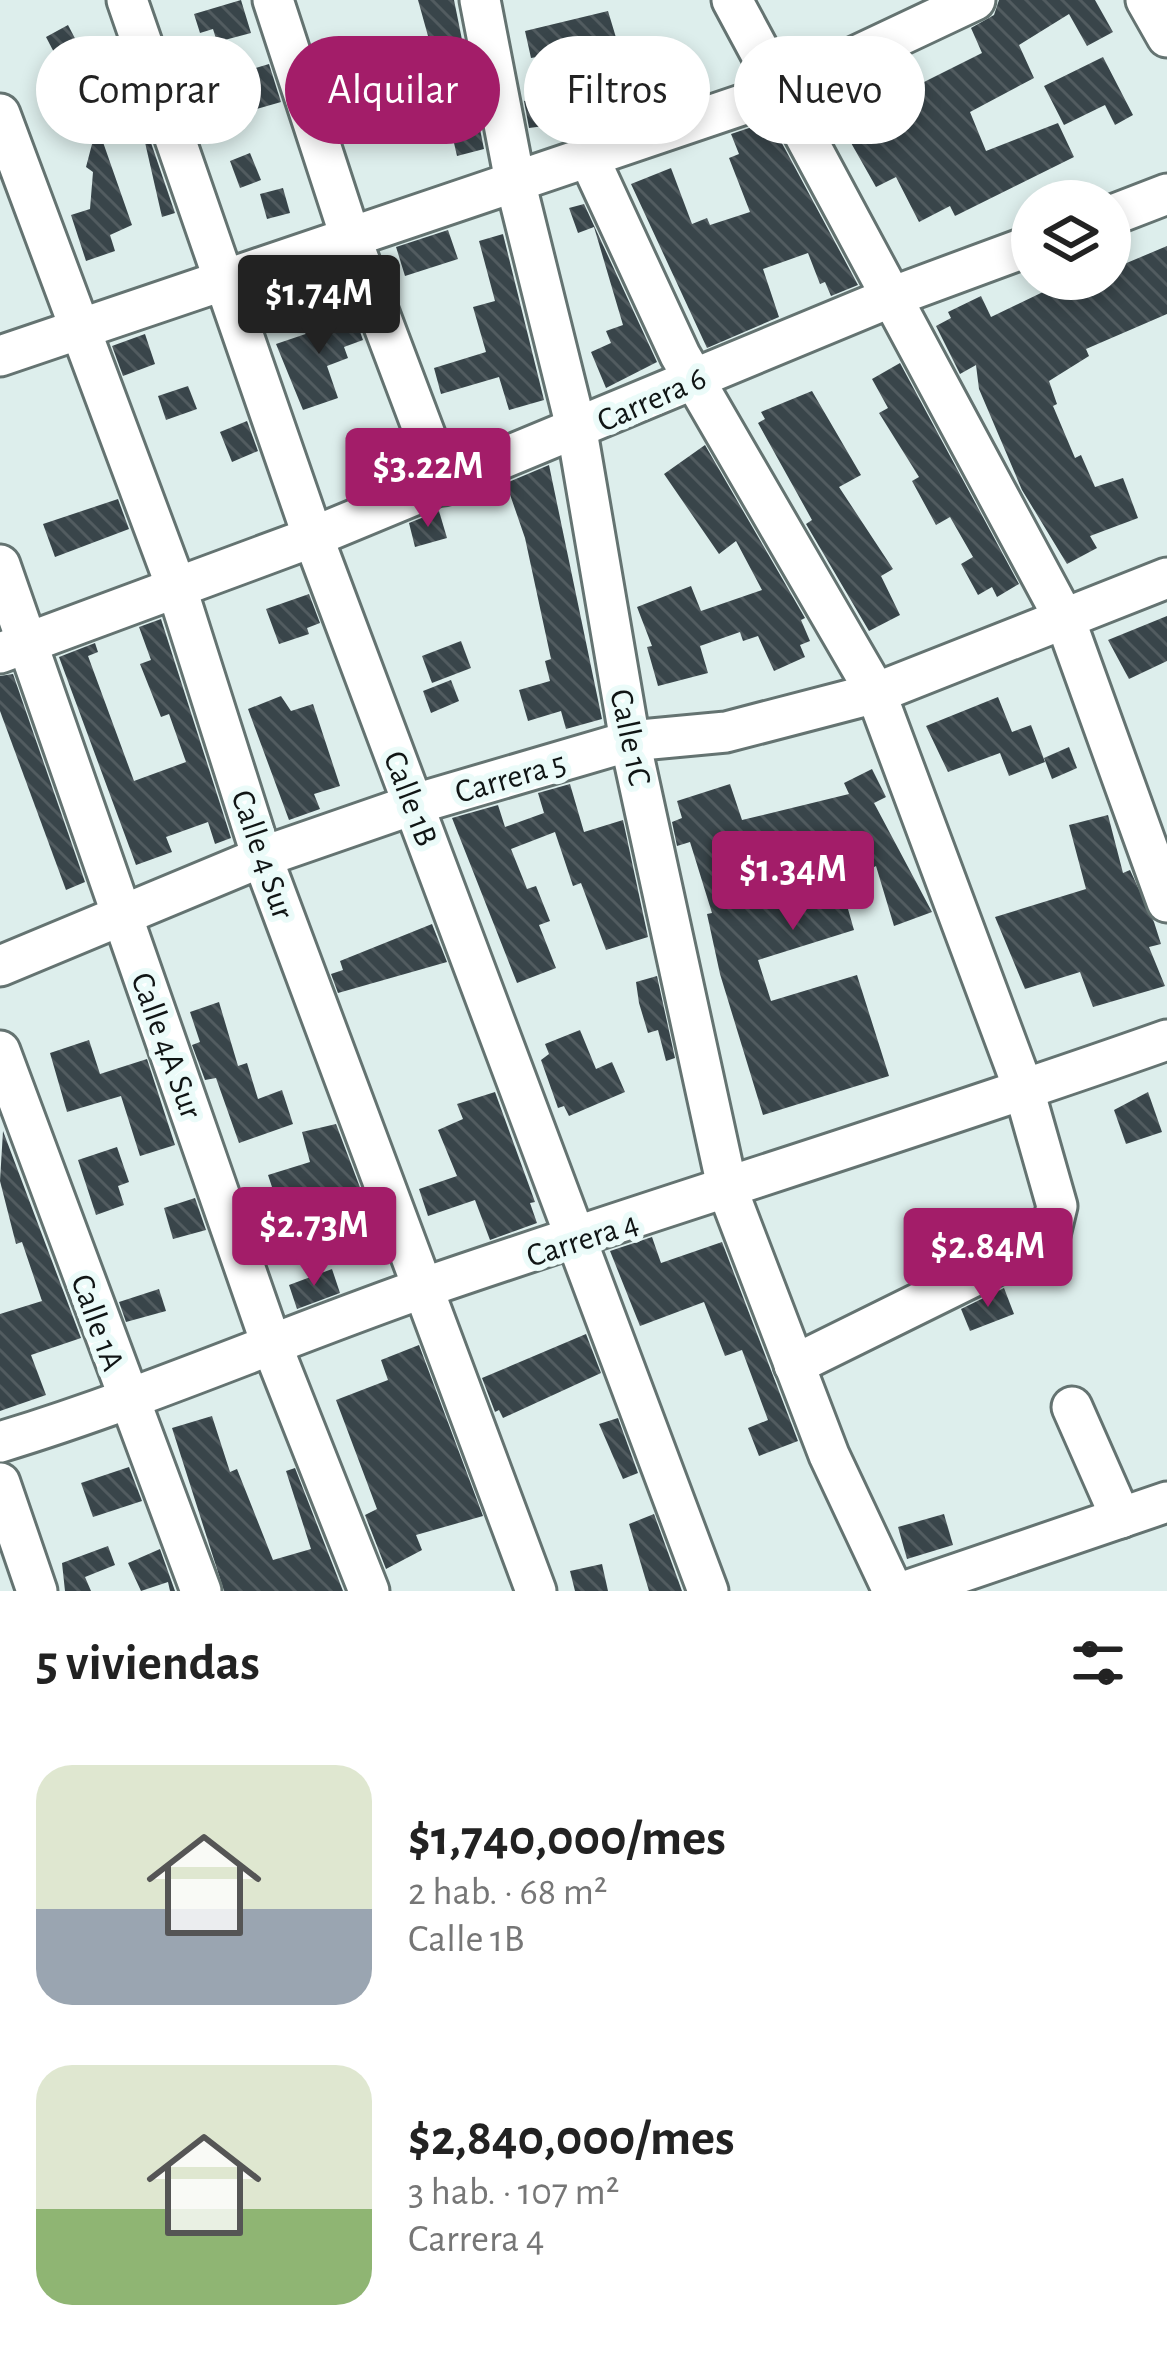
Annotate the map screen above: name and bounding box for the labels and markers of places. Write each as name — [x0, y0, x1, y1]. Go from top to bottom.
pin: $1.74M — [221, 255, 417, 357]
pin: $3.22M — [330, 428, 526, 530]
pin: $1.34M — [695, 831, 891, 933]
pin: $2.73M — [216, 1187, 412, 1289]
pin: $2.84M — [890, 1208, 1086, 1310]

